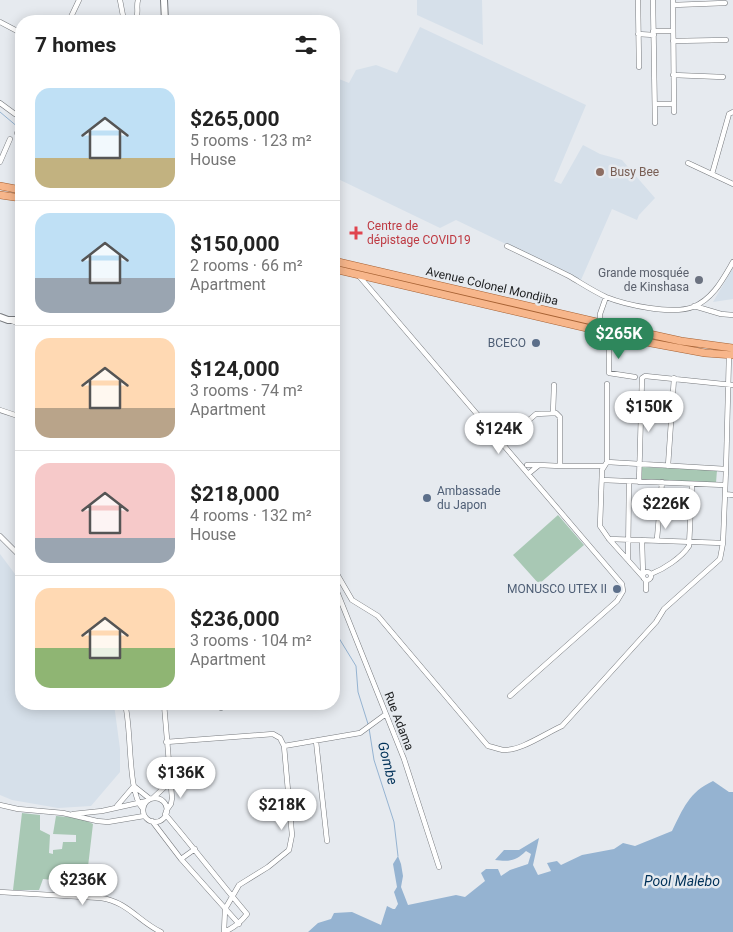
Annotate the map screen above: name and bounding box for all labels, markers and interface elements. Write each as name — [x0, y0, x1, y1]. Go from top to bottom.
icon: filters — [292, 31, 320, 59]
text: 7 homes — [35, 33, 116, 57]
text: $265,000 — [190, 107, 280, 131]
icon: home — [75, 108, 135, 168]
text: 5 rooms · 123 m² — [190, 131, 312, 150]
text: House — [190, 150, 236, 169]
place label: Busy Bee — [610, 165, 659, 179]
marker: Busy Bee — [594, 166, 606, 178]
place label: Centre de dépistage COVID19 — [367, 219, 471, 247]
marker: Centre de dépistage COVID19 — [349, 226, 363, 240]
text: $150,000 — [190, 232, 280, 256]
icon: home — [75, 233, 135, 293]
text: 2 rooms · 66 m² — [190, 256, 303, 275]
street label: Avenue Colonel Mondjiba — [425, 264, 559, 308]
place label: Grande mosquée de Kinshasa — [598, 266, 689, 294]
marker: Grande mosquée de Kinshasa — [693, 274, 705, 286]
text: Apartment — [190, 275, 266, 294]
pin: $265K — [584, 318, 654, 360]
text: $265K — [596, 324, 642, 343]
place label: BCECO — [488, 336, 526, 350]
marker: BCECO — [530, 337, 542, 349]
text: $124,000 — [190, 357, 280, 381]
icon: home — [75, 358, 135, 418]
text: 3 rooms · 74 m² — [190, 381, 303, 400]
pin: $150K — [614, 390, 684, 433]
text: $150K — [626, 397, 672, 416]
text: Apartment — [190, 400, 266, 419]
pin: $124K — [464, 412, 534, 455]
text: $124K — [476, 419, 522, 438]
text: $218,000 — [190, 482, 280, 506]
icon: home — [75, 483, 135, 543]
place label: Ambassade du Japon — [437, 484, 501, 512]
pin: $226K — [631, 488, 701, 530]
marker: Ambassade du Japon — [421, 492, 433, 504]
text: $226K — [643, 494, 689, 513]
text: 4 rooms · 132 m² — [190, 506, 312, 525]
text: House — [190, 525, 236, 544]
place label: MONUSCO UTEX II — [507, 582, 607, 596]
marker: MONUSCO UTEX II — [611, 583, 623, 595]
text: $236,000 — [190, 607, 280, 631]
icon: home — [75, 608, 135, 668]
text: 3 rooms · 104 m² — [190, 631, 312, 650]
text: Apartment — [190, 650, 266, 669]
street label: Rue Adama — [381, 690, 417, 752]
water label: Gombe — [375, 740, 401, 786]
pin: $136K — [146, 756, 216, 799]
text: $136K — [158, 763, 204, 782]
pin: $218K — [247, 788, 317, 831]
text: $218K — [259, 795, 305, 814]
pin: $236K — [48, 864, 118, 906]
text: $236K — [60, 870, 106, 889]
water label: Pool Malebo — [644, 873, 720, 889]

